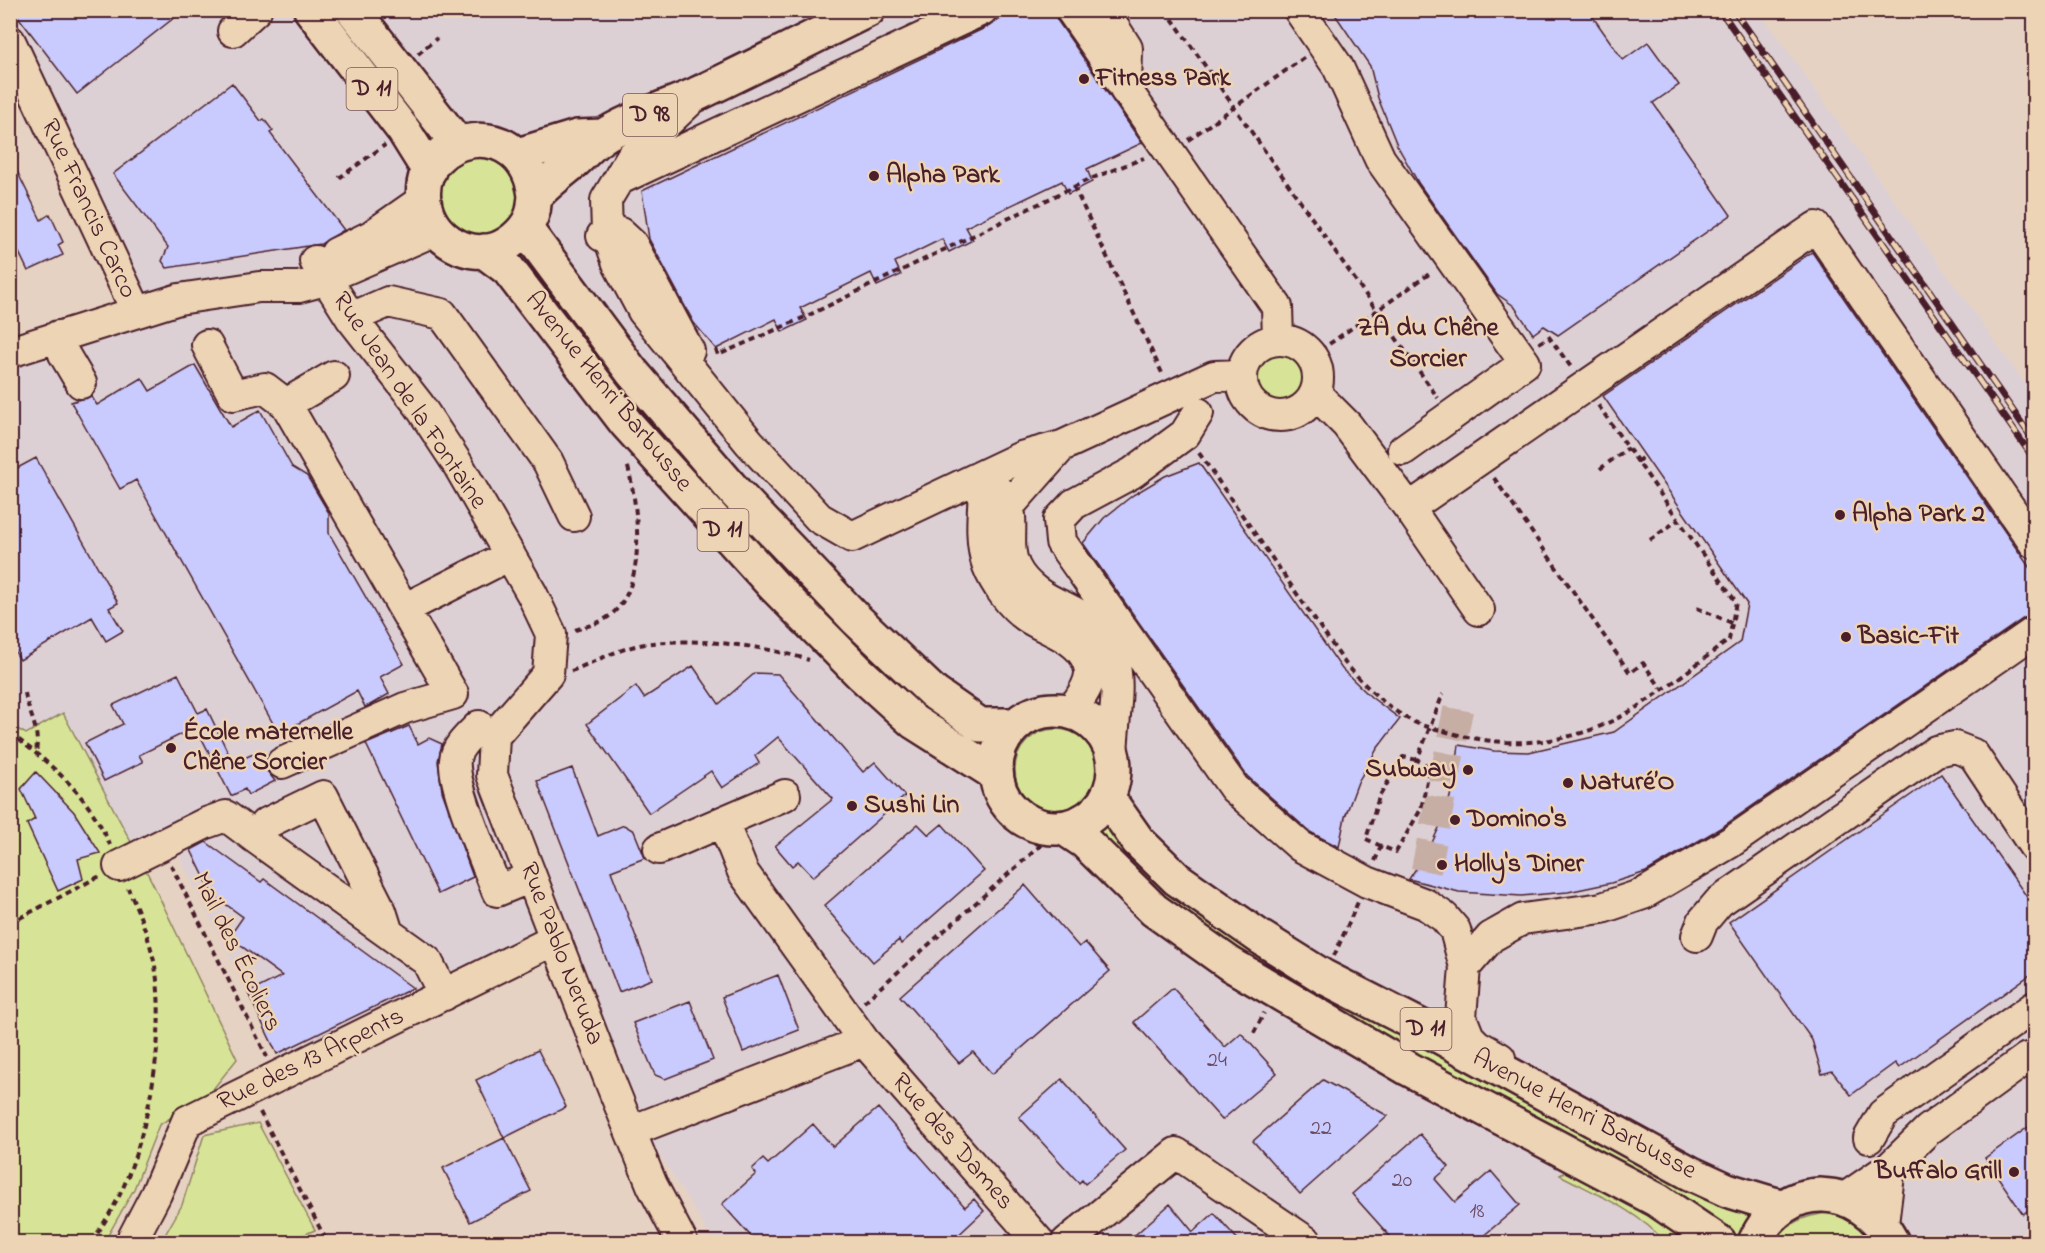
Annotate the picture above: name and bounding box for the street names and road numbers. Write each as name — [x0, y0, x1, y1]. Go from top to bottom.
road number: D 11 — [346, 68, 398, 110]
road number: D 98 — [623, 94, 677, 136]
street label: Rue Francis Carco — [30, 113, 146, 305]
street label: Avenue Henri Barbusse — [515, 283, 701, 501]
street label: Rue Jean de la Fontaine — [322, 284, 496, 518]
road number: D 11 — [698, 509, 748, 551]
street label: Rue Pablo Neruda — [509, 857, 613, 1051]
street label: Mail des Écoliers — [181, 866, 291, 1038]
street label: Rue des 13 Arpents — [211, 998, 411, 1122]
road number: D 11 — [1400, 1008, 1452, 1050]
street label: Avenue Henri Barbusse — [1465, 1040, 1703, 1190]
street label: Rue des Dames — [881, 1065, 1023, 1219]

